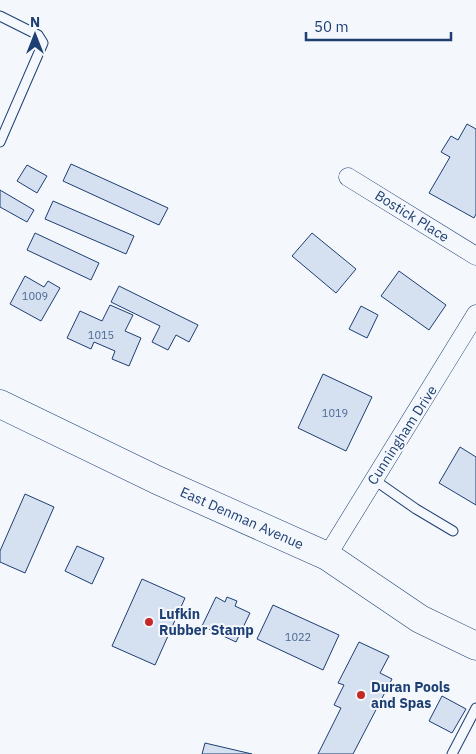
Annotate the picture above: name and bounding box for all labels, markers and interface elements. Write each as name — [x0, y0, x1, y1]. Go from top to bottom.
north arrow — [10, 10, 60, 60]
scale bar — [306, 10, 451, 42]
text: N — [30, 13, 40, 31]
text: 50 m — [314, 17, 349, 36]
street label: Bostick Place — [372, 186, 453, 246]
house number: 1009 — [22, 289, 48, 303]
house number: 1015 — [88, 328, 114, 342]
street label: Cunningham Drive — [363, 382, 441, 488]
house number: 1019 — [322, 406, 348, 420]
street label: East Denman Avenue — [177, 483, 307, 553]
place label: Lufkin Rubber Stamp — [159, 605, 254, 639]
marker: Lufkin Rubber Stamp — [143, 616, 155, 628]
house number: 1022 — [285, 630, 311, 644]
place label: Duran Pools and Spas — [371, 678, 450, 712]
marker: Duran Pools and Spas — [355, 689, 367, 701]

